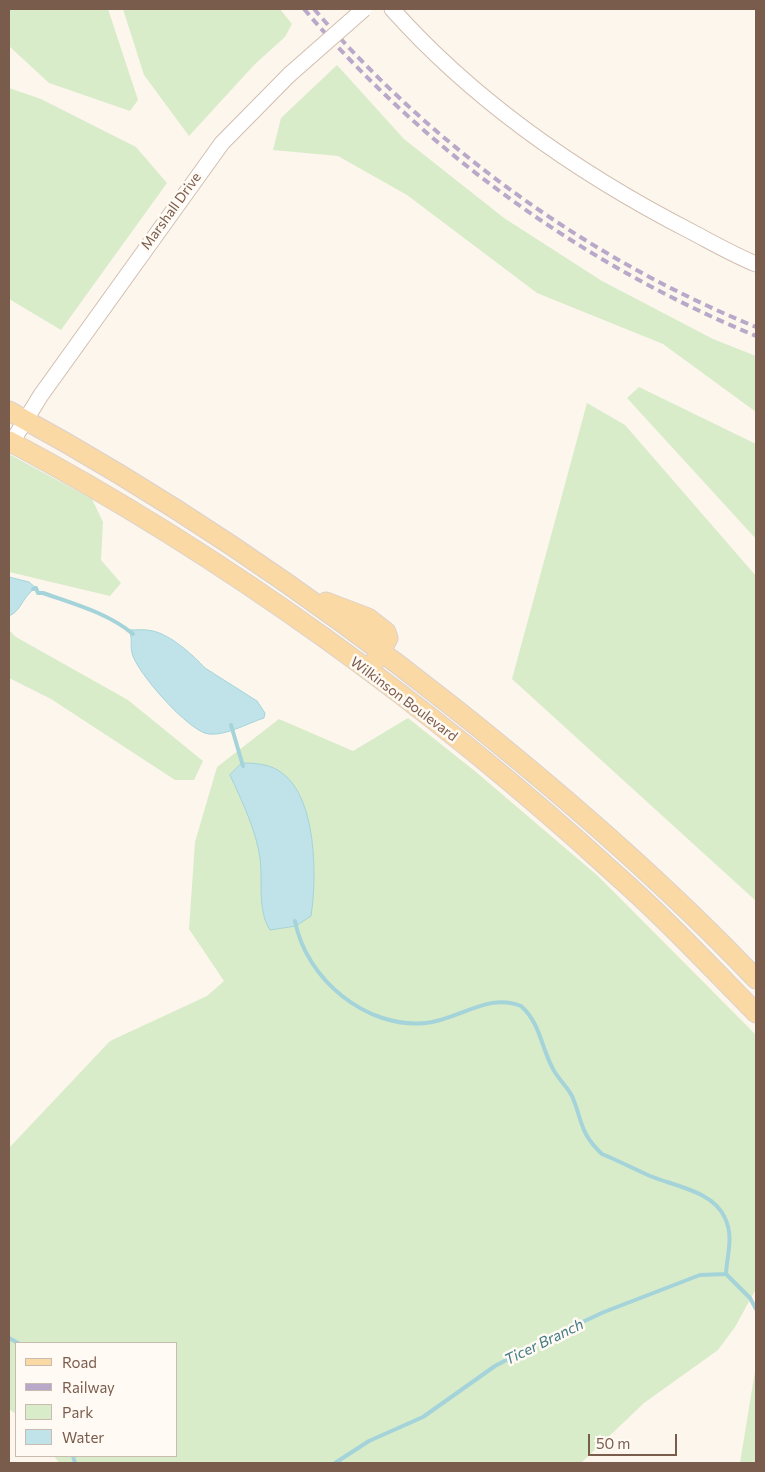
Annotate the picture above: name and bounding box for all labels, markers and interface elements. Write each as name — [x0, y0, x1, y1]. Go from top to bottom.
street label: Marshall Drive — [137, 169, 205, 253]
street label: Wilkinson Boulevard — [347, 653, 461, 745]
water label: Ticer Branch — [502, 1315, 586, 1369]
legend — [15, 1342, 178, 1457]
text: Road — [62, 1353, 97, 1371]
text: Railway — [62, 1378, 115, 1396]
text: Park — [62, 1403, 93, 1421]
scale bar — [590, 1424, 679, 1456]
text: Water — [62, 1428, 104, 1446]
text: 50 m — [596, 1434, 630, 1452]

